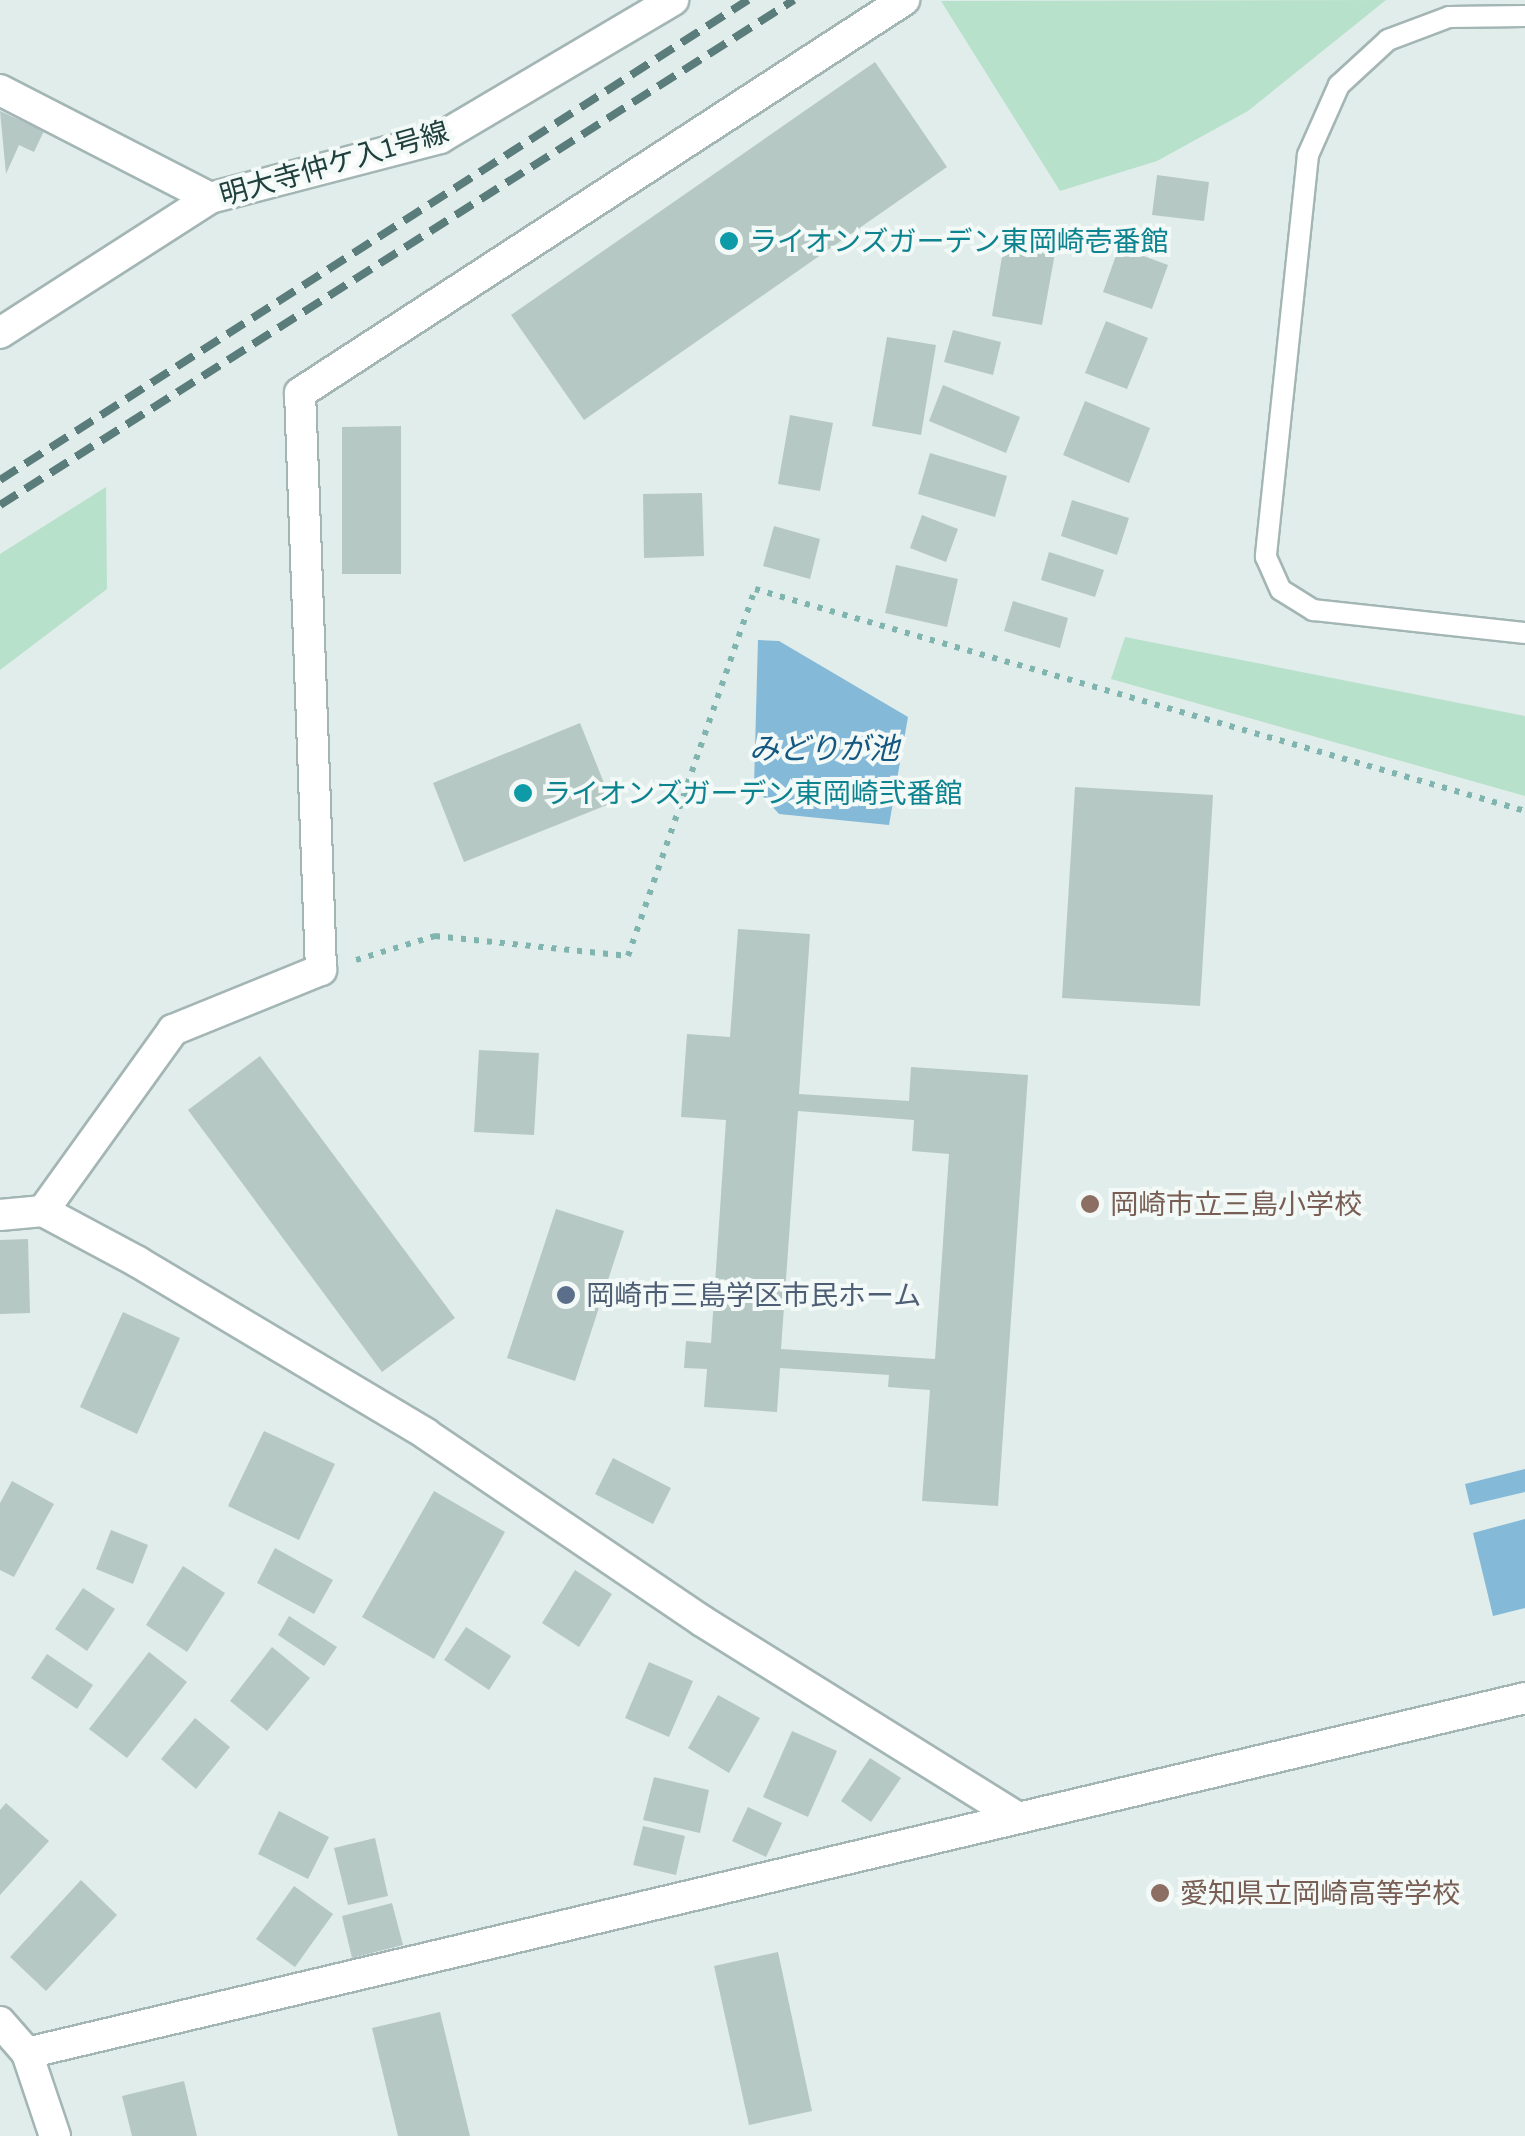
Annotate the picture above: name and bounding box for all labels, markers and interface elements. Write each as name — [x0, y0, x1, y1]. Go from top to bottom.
street label: 明大寺仲ケ入1号線 — [216, 114, 452, 212]
place label: ライオンズガーデン東岡崎壱番館 — [749, 224, 1169, 258]
marker: ライオンズガーデン東岡崎壱番館 — [718, 230, 740, 252]
water label: みどりが池 — [749, 730, 899, 766]
place label: ライオンズガーデン東岡崎弐番館 — [543, 776, 963, 810]
marker: ライオンズガーデン東岡崎弐番館 — [512, 782, 534, 804]
place label: 岡崎市立三島小学校 — [1110, 1187, 1362, 1221]
marker: 岡崎市立三島小学校 — [1079, 1193, 1101, 1215]
place label: 岡崎市三島学区市民ホーム — [586, 1278, 922, 1312]
marker: 岡崎市三島学区市民ホーム — [555, 1284, 577, 1306]
place label: 愛知県立岡崎高等学校 — [1180, 1876, 1460, 1910]
marker: 愛知県立岡崎高等学校 — [1149, 1882, 1171, 1904]

